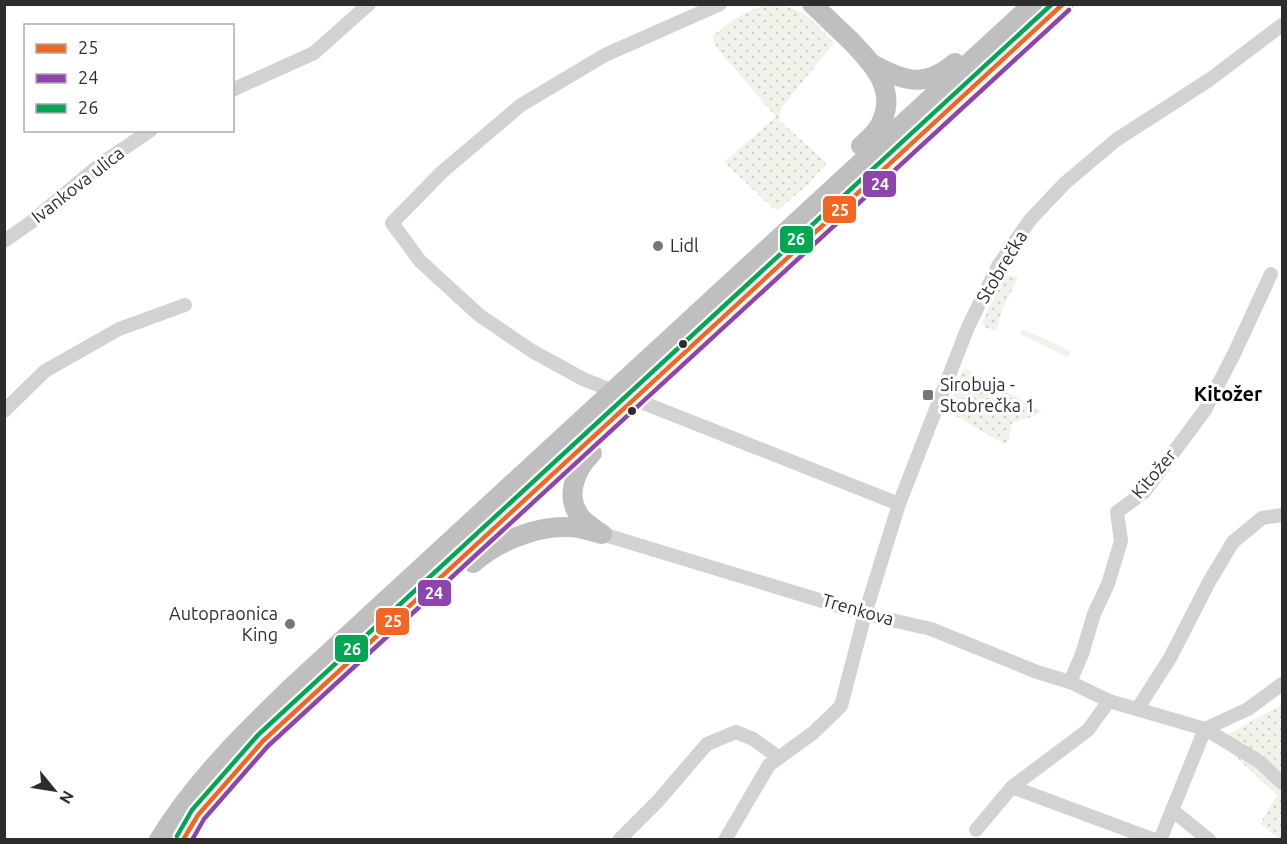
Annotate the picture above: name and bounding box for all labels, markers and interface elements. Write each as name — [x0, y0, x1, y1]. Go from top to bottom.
legend — [24, 24, 234, 132]
text: 25 — [78, 37, 98, 57]
text: 24 — [78, 67, 98, 87]
text: 26 — [78, 97, 98, 117]
street label: Ivankova ulica — [27, 142, 127, 226]
line badge: 24 — [862, 170, 897, 198]
text: 24 — [871, 175, 889, 193]
line badge: 25 — [822, 195, 857, 224]
text: 25 — [831, 201, 849, 219]
line badge: 26 — [779, 225, 814, 254]
street label: Stobrečka — [972, 227, 1031, 306]
text: 26 — [787, 230, 805, 248]
place label: Lidl — [670, 235, 699, 255]
marker: Lidl — [651, 239, 665, 253]
unlabelled marker — [677, 338, 689, 350]
place label: Sirobuja - Stobrečka 1 — [940, 374, 1035, 415]
district label: Kitožer — [1194, 382, 1263, 405]
marker: Sirobuja - Stobrečka 1 — [921, 388, 935, 402]
unlabelled marker — [626, 405, 638, 417]
street label: Kitožer — [1127, 445, 1180, 502]
line badge: 24 — [417, 579, 452, 607]
text: 24 — [425, 584, 443, 602]
street label: Trenkova — [820, 589, 896, 629]
place label: Autopraonica King — [169, 603, 278, 644]
line badge: 25 — [375, 607, 410, 636]
text: 25 — [384, 612, 402, 630]
marker: Autopraonica King — [283, 617, 297, 631]
line badge: 26 — [334, 634, 369, 663]
text: 26 — [343, 640, 361, 658]
north arrow — [24, 760, 84, 820]
text: N — [56, 788, 78, 807]

